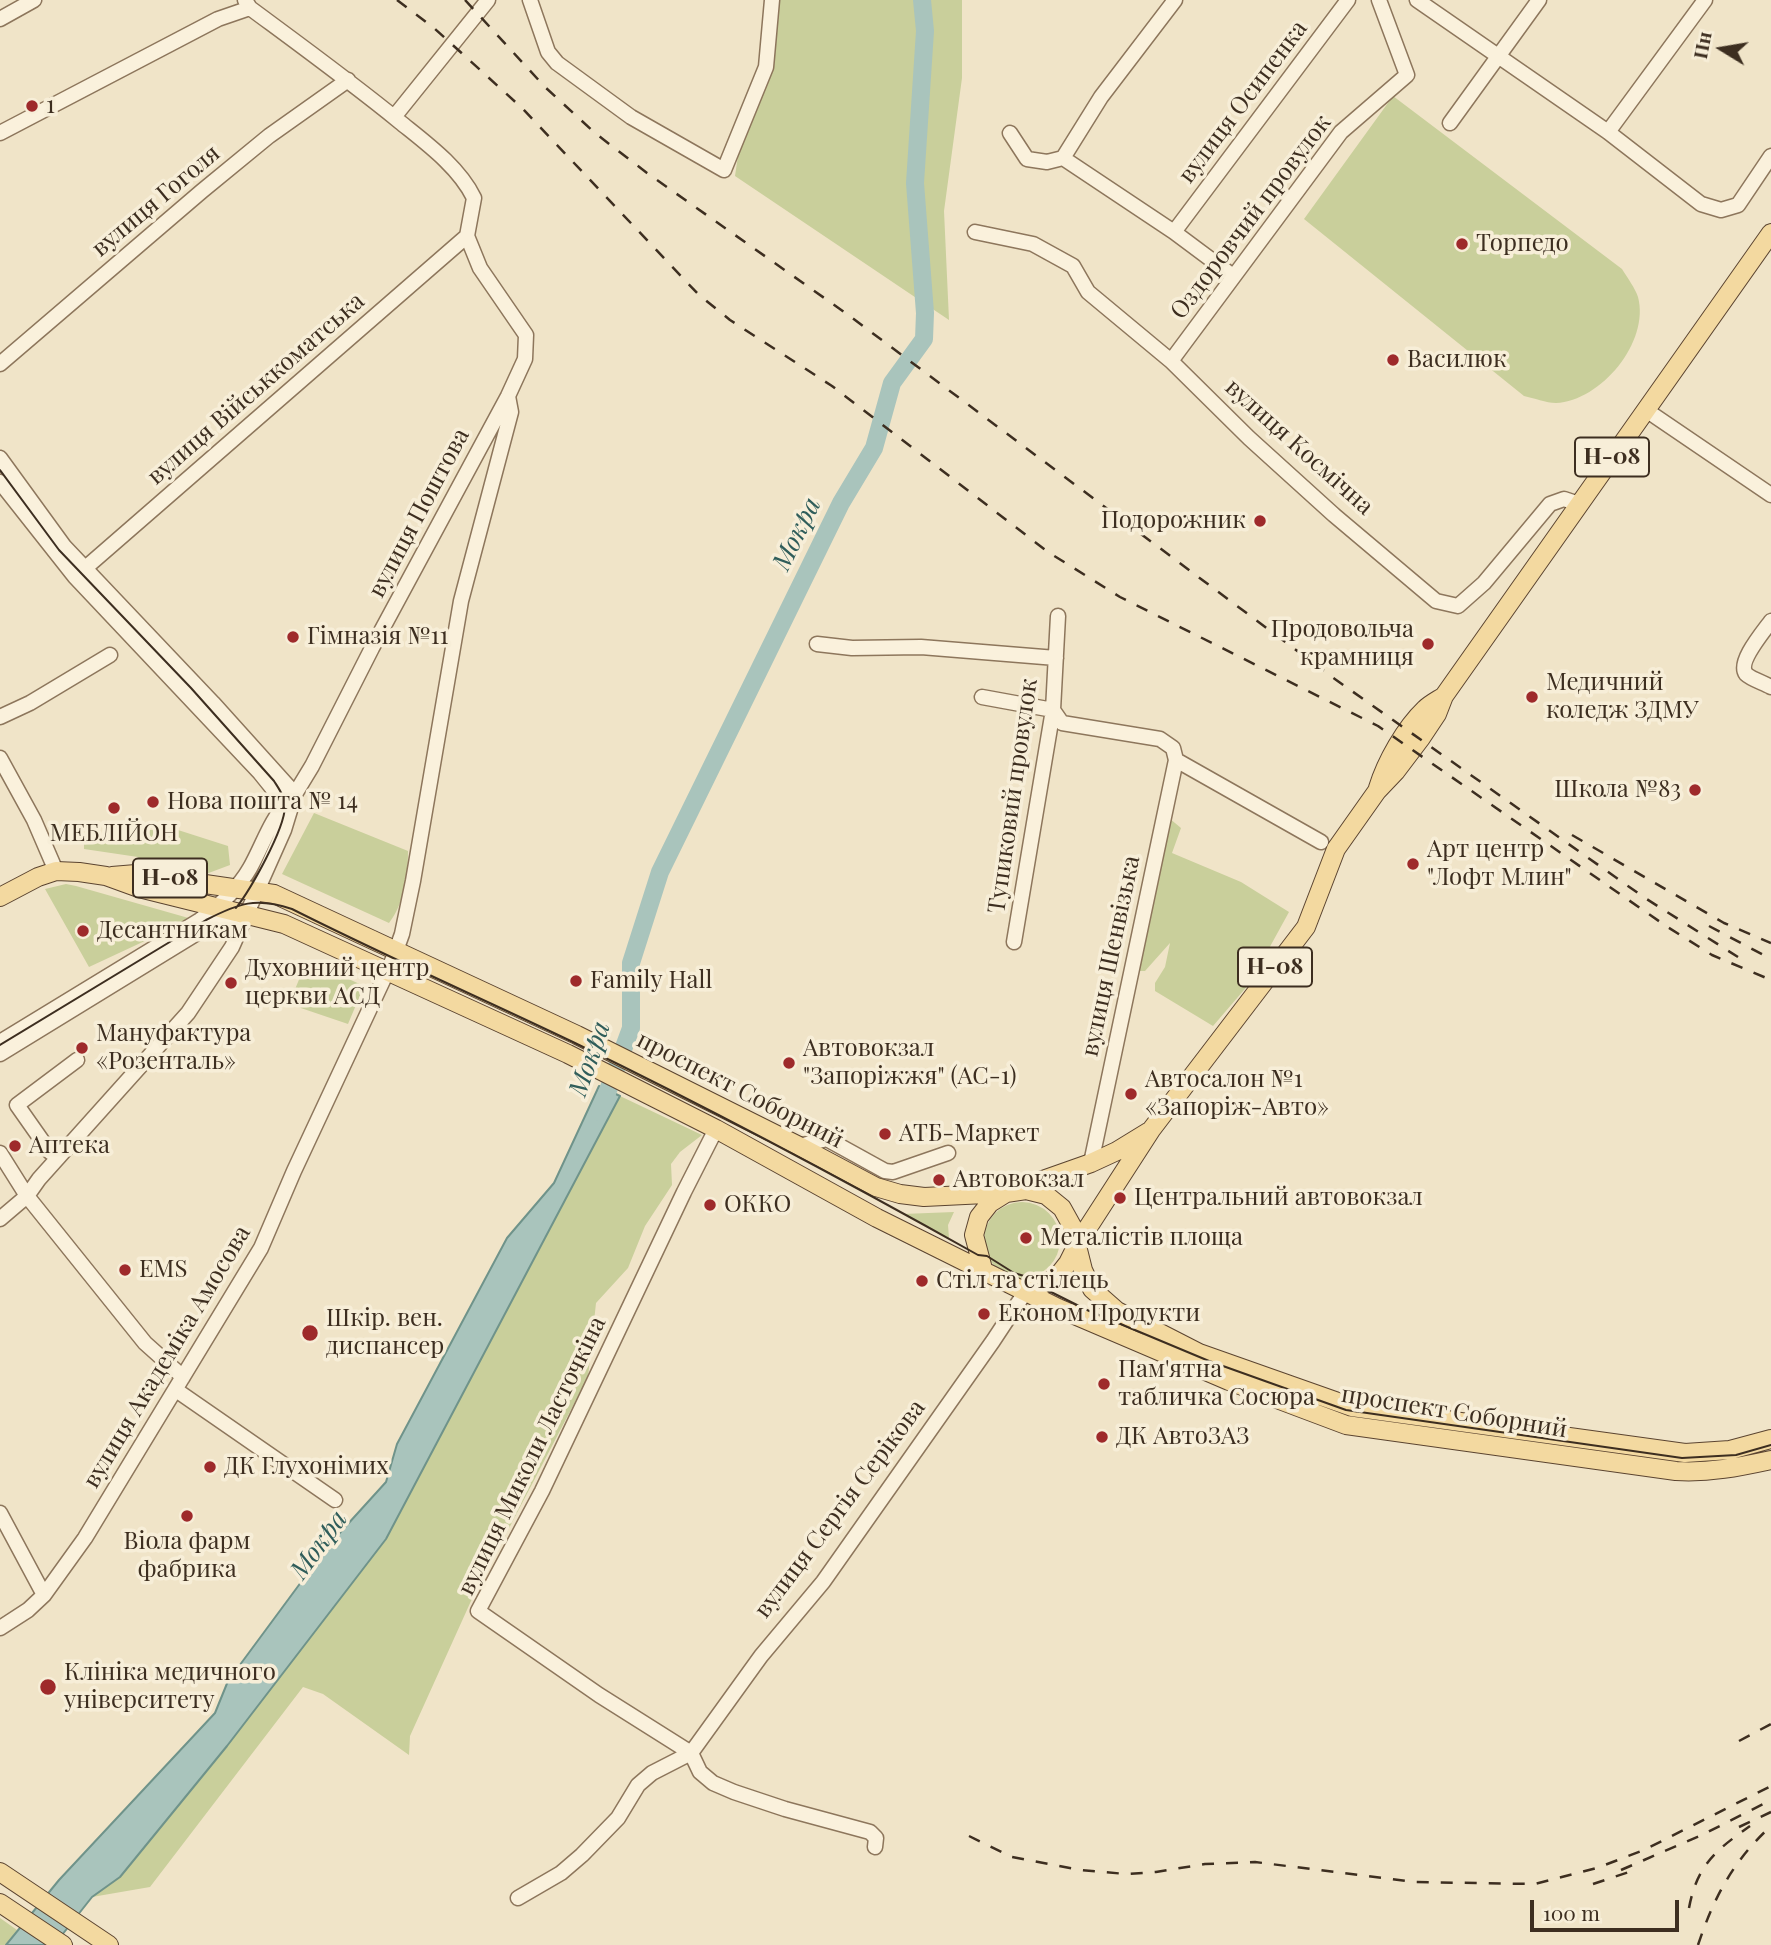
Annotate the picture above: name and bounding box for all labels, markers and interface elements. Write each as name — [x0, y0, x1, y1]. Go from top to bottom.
north arrow — [1687, 14, 1757, 84]
street label: вулиця Осипенка — [1172, 15, 1314, 189]
text: Пн — [1686, 29, 1717, 61]
place label: 1 — [46, 92, 55, 120]
marker: 1 — [24, 98, 40, 114]
street label: Оздоровчий провулок — [1165, 109, 1337, 325]
street label: вулиця Гоголя — [86, 139, 226, 263]
place label: Торпедо — [1476, 230, 1569, 258]
marker: Торпедо — [1454, 236, 1470, 252]
street label: вулиця Військкоматська — [142, 287, 370, 491]
place label: Василюк — [1407, 346, 1507, 374]
marker: Василюк — [1385, 352, 1401, 368]
street label: вулиця Космічна — [1219, 373, 1379, 521]
street label: вулиця Поштова — [362, 424, 476, 602]
road number: Н-08 — [1575, 438, 1649, 477]
water label: Мокра — [766, 493, 828, 575]
place label: Подорожник — [1101, 507, 1246, 535]
marker: Подорожник — [1252, 513, 1268, 529]
place label: Продовольча крамниця — [1271, 616, 1414, 672]
place label: Гімназія №11 — [307, 623, 448, 651]
marker: Гімназія №11 — [285, 629, 301, 645]
marker: Продовольча крамниця — [1420, 636, 1436, 652]
place label: Медичний коледж ЗДМУ — [1546, 669, 1698, 725]
street label: Тупиковий провулок — [982, 677, 1044, 915]
marker: Медичний коледж ЗДМУ — [1524, 689, 1540, 705]
place label: Школа №83 — [1554, 776, 1681, 804]
marker: Школа №83 — [1687, 782, 1703, 798]
place label: Нова пошта № 14 — [167, 788, 358, 816]
marker: Нова пошта № 14 — [145, 794, 161, 810]
marker: МЕБЛІЙОН — [106, 800, 122, 816]
place label: МЕБЛІЙОН — [50, 820, 178, 848]
place label: Арт центр "Лофт Млин" — [1427, 836, 1572, 892]
street label: вулиця Шенвізька — [1076, 853, 1146, 1059]
marker: Арт центр "Лофт Млин" — [1405, 856, 1421, 872]
road number: Н-08 — [133, 858, 207, 898]
place label: Десантникам — [97, 917, 248, 945]
marker: Десантникам — [75, 923, 91, 939]
road number: Н-08 — [1238, 948, 1312, 986]
place label: Духовний центр церкви АСД — [245, 955, 430, 1011]
place label: Family Hall — [590, 967, 712, 995]
marker: Family Hall — [568, 973, 584, 989]
marker: Духовний центр церкви АСД — [223, 975, 239, 991]
water label: Мокра — [563, 1017, 617, 1101]
place label: Мануфактура «Розенталь» — [96, 1020, 251, 1076]
street label: проспект Соборний — [632, 1025, 848, 1155]
place label: Автовокзал "Запоріжжя" (АС-1) — [803, 1035, 1016, 1091]
marker: Мануфактура «Розенталь» — [74, 1040, 90, 1056]
marker: Автовокзал "Запоріжжя" (АС-1) — [781, 1055, 797, 1071]
place label: Автосалон №1 «Запоріж-Авто» — [1145, 1066, 1329, 1122]
marker: Автосалон №1 «Запоріж-Авто» — [1123, 1086, 1139, 1102]
place label: АТБ-Маркет — [899, 1120, 1040, 1148]
marker: АТБ-Маркет — [877, 1126, 893, 1142]
place label: Аптека — [29, 1132, 110, 1160]
marker: Аптека — [7, 1138, 23, 1154]
place label: Автовокзал — [953, 1166, 1084, 1194]
marker: Автовокзал — [931, 1172, 947, 1188]
place label: Центральний автовокзал — [1134, 1184, 1423, 1212]
marker: Центральний автовокзал — [1112, 1190, 1128, 1206]
place label: ОККО — [724, 1191, 791, 1219]
marker: ОККО — [702, 1197, 718, 1213]
street label: вулиця Академіка Амосова — [77, 1221, 257, 1493]
place label: Металістів площа — [1040, 1224, 1243, 1252]
marker: Металістів площа — [1018, 1230, 1034, 1246]
place label: EMS — [139, 1256, 187, 1284]
marker: EMS — [117, 1262, 133, 1278]
place label: Стіл та стілець — [936, 1267, 1108, 1295]
marker: Стіл та стілець — [914, 1273, 930, 1289]
place label: Економ Продукти — [998, 1300, 1200, 1328]
place label: Шкір. вен. диспансер — [326, 1305, 444, 1361]
marker: Економ Продукти — [976, 1306, 992, 1322]
street label: вулиця Миколи Ласточкіна — [452, 1312, 612, 1600]
marker: Шкір. вен. диспансер — [300, 1323, 320, 1343]
place label: Пам'ятна табличка Сосюра — [1118, 1356, 1315, 1412]
marker: Пам'ятна табличка Сосюра — [1096, 1376, 1112, 1392]
street label: проспект Соборний — [1339, 1380, 1569, 1444]
street label: вулиця Сергія Серікова — [749, 1394, 931, 1624]
place label: ДК АвтоЗАЗ — [1116, 1423, 1249, 1451]
marker: ДК АвтоЗАЗ — [1094, 1429, 1110, 1445]
place label: ДК Глухонімих — [224, 1453, 389, 1481]
marker: ДК Глухонімих — [202, 1459, 218, 1475]
water label: Мокра — [284, 1505, 354, 1585]
marker: Віола фарм фабрика — [179, 1508, 195, 1524]
place label: Віола фарм фабрика — [124, 1528, 250, 1584]
place label: Клініка медичного університету — [64, 1659, 276, 1715]
marker: Клініка медичного університету — [38, 1677, 58, 1697]
scale bar — [1533, 1885, 1682, 1929]
text: 100 m — [1543, 1898, 1600, 1926]

